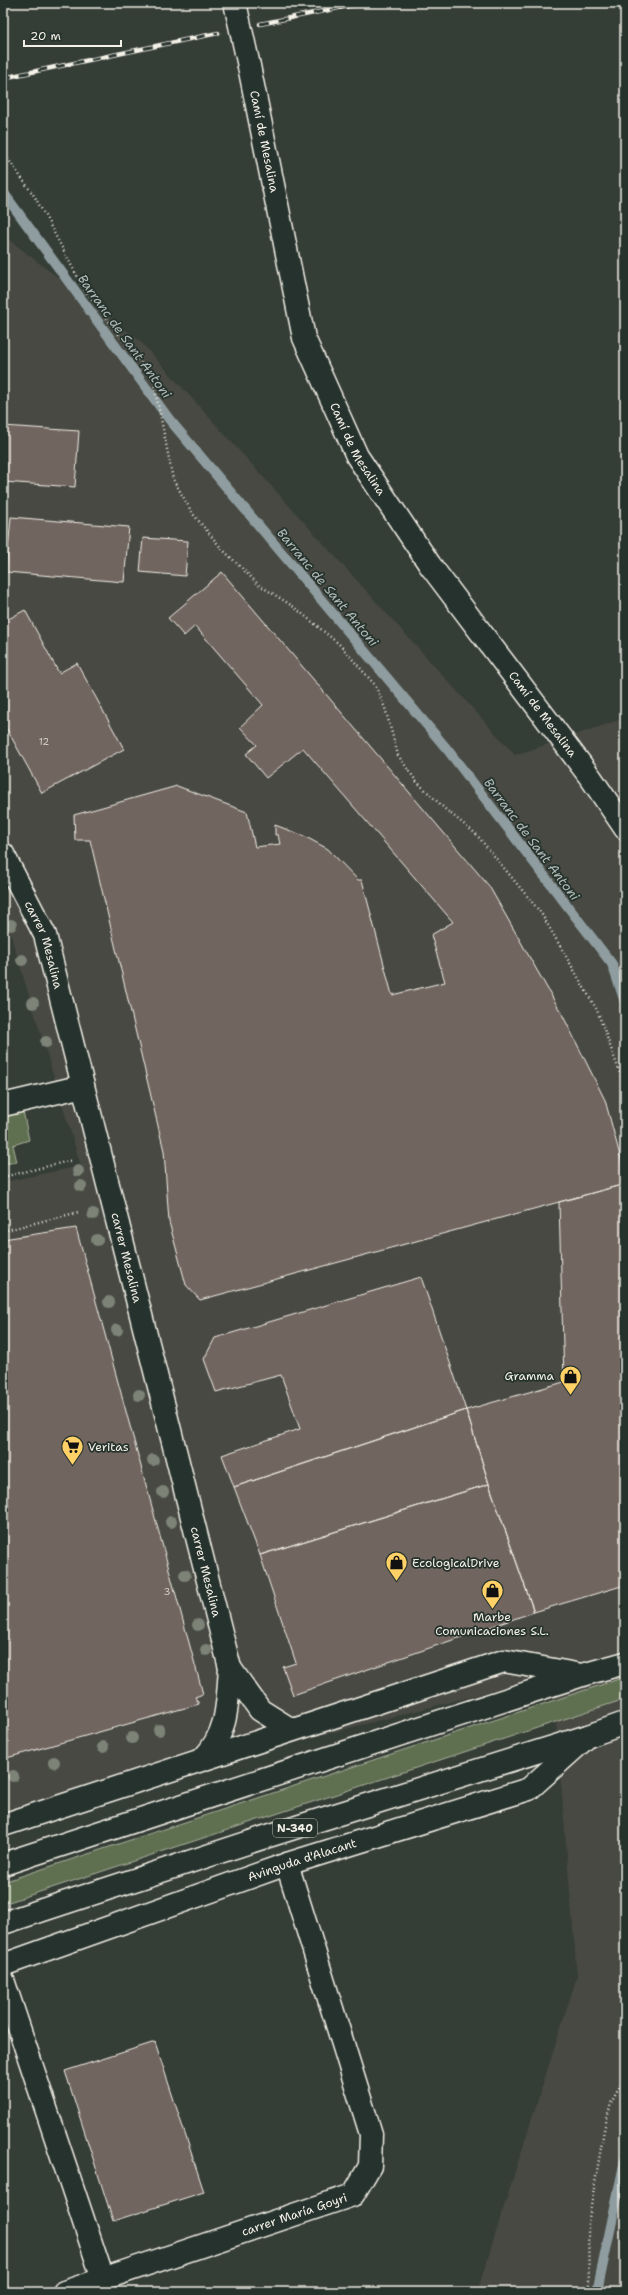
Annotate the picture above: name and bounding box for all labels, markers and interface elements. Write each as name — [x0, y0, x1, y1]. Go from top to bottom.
scale bar — [24, 22, 121, 48]
text: 20 m — [30, 28, 61, 44]
street label: Camí de Mesalina — [246, 89, 282, 194]
water label: Barranc de Sant Antoni — [74, 271, 175, 402]
street label: Camí de Mesalina — [326, 400, 390, 499]
water label: Barranc de Sant Antoni — [273, 525, 382, 650]
street label: Camí de Mesalina — [505, 668, 581, 761]
house number: 12 — [39, 735, 49, 748]
water label: Barranc de Sant Antoni — [480, 775, 583, 904]
street label: carrer Mesalina — [21, 898, 66, 991]
street label: carrer Mesalina — [107, 1211, 146, 1305]
shop icon: Gramma — [557, 1363, 583, 1396]
place label: Gramma — [504, 1368, 555, 1384]
supermarket icon: Veritas — [59, 1434, 85, 1467]
place label: Veritas — [88, 1439, 129, 1455]
street label: carrer Mesalina — [187, 1525, 225, 1619]
shop icon: EcologicalDrive — [384, 1550, 410, 1583]
place label: EcologicalDrive — [412, 1555, 500, 1571]
shop icon: Marbe Comunicaciones S.L. — [479, 1577, 505, 1610]
house number: 3 — [164, 1585, 171, 1598]
place label: Marbe Comunicaciones S.L. — [435, 1609, 549, 1639]
road number: N-340 — [273, 1819, 317, 1837]
street label: Avinguda d'Alacant — [246, 1835, 358, 1885]
street label: carrer María Goyri — [240, 2190, 349, 2240]

